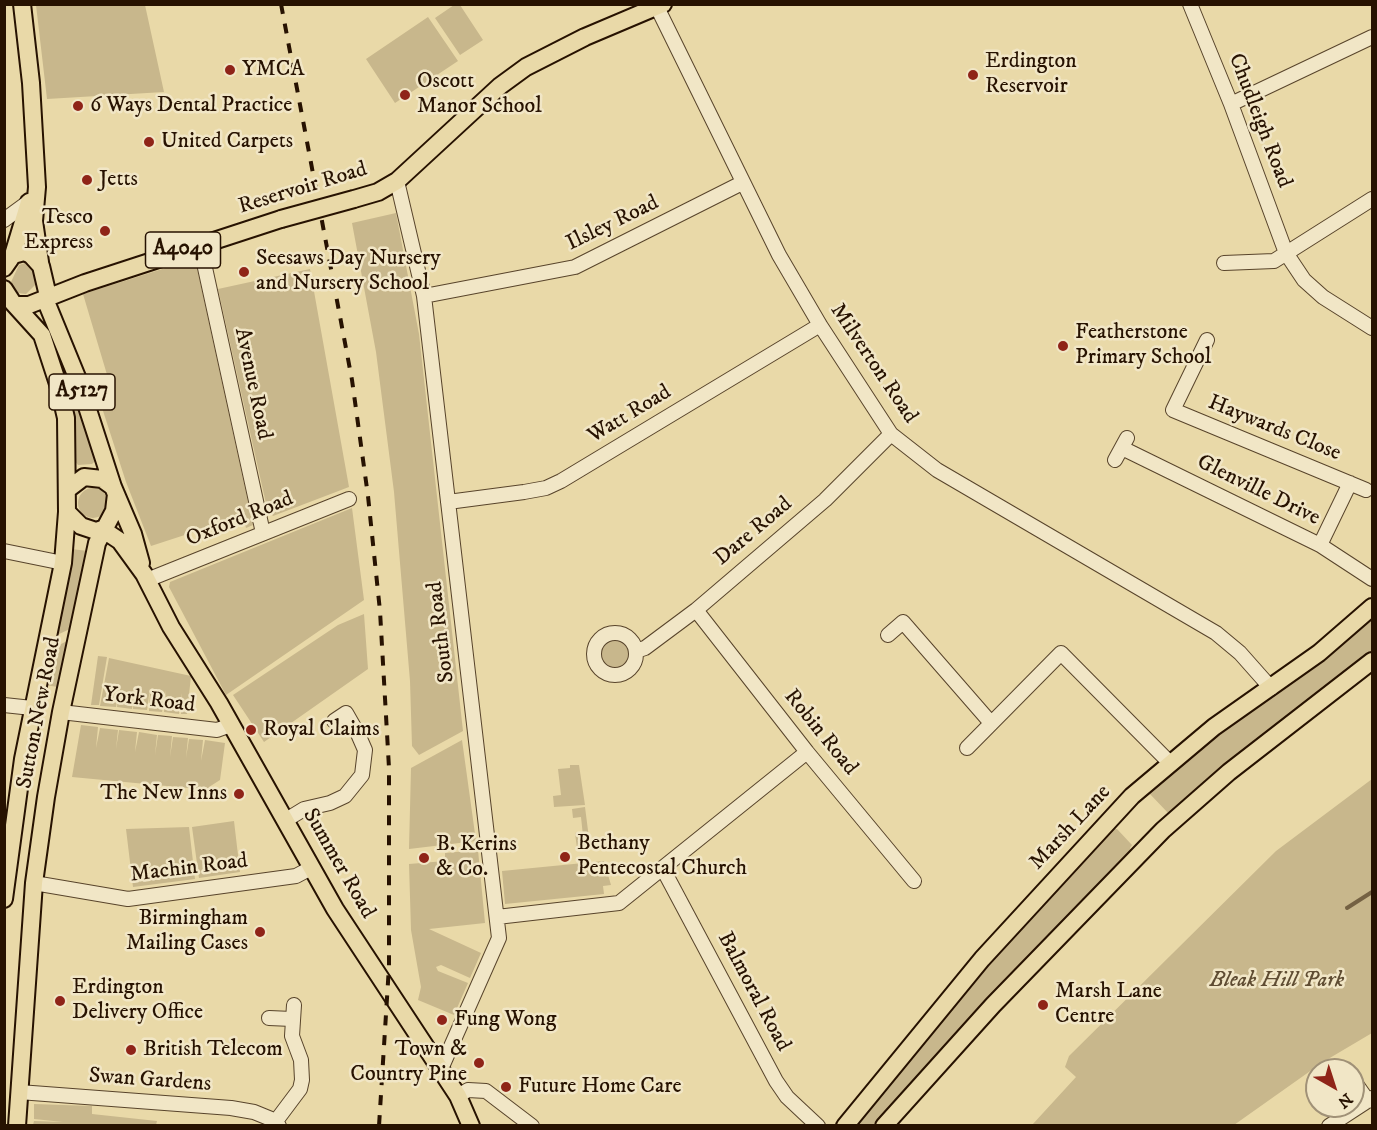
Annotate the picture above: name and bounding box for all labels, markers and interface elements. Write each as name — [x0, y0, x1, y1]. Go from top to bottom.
place label: Erdington Reservoir — [985, 49, 1077, 100]
street label: Chudleigh Road — [1221, 50, 1297, 192]
place label: YMCA — [242, 57, 304, 83]
marker: YMCA — [223, 63, 237, 77]
marker: Erdington Reservoir — [966, 68, 980, 82]
place label: Oscott Manor School — [417, 69, 542, 120]
marker: Oscott Manor School — [398, 88, 412, 102]
place label: 6 Ways Dental Practice — [90, 93, 292, 119]
marker: 6 Ways Dental Practice — [71, 99, 85, 113]
place label: United Carpets — [161, 129, 293, 155]
marker: United Carpets — [142, 135, 156, 149]
street label: Reservoir Road — [236, 157, 370, 221]
place label: Jetts — [99, 167, 138, 193]
marker: Jetts — [80, 173, 94, 187]
street label: Ilsley Road — [563, 190, 663, 258]
place label: Tesco Express — [24, 205, 93, 256]
marker: Tesco Express — [98, 224, 112, 238]
road number: A4040 — [146, 232, 220, 268]
place label: Seesaws Day Nursery and Nursery School — [256, 246, 441, 298]
marker: Seesaws Day Nursery and Nursery School — [237, 265, 251, 279]
street label: Milverton Road — [823, 299, 923, 429]
place label: Featherstone Primary School — [1075, 320, 1211, 372]
street label: Avenue Road — [227, 326, 277, 442]
marker: Featherstone Primary School — [1056, 339, 1070, 353]
road number: A5127 — [49, 374, 115, 410]
street label: Watt Road — [584, 380, 676, 450]
street label: Haywards Close — [1204, 390, 1344, 468]
street label: Glenville Drive — [1192, 450, 1324, 532]
street label: Oxford Road — [183, 487, 297, 553]
street label: Dare Road — [710, 492, 798, 572]
street label: South Road — [423, 580, 461, 684]
street label: Sutton New Road — [12, 635, 68, 791]
street label: York Road — [102, 682, 196, 720]
street label: Robin Road — [777, 685, 863, 781]
place label: Royal Claims — [263, 717, 379, 743]
marker: Royal Claims — [244, 723, 258, 737]
street label: Marsh Lane — [1025, 780, 1117, 876]
place label: The New Inns — [100, 781, 227, 807]
marker: The New Inns — [232, 787, 246, 801]
street label: Summer Road — [296, 804, 380, 924]
place label: Bethany Pentecostal Church — [577, 831, 747, 882]
place label: B. Kerins & Co. — [436, 832, 517, 884]
street label: Machin Road — [129, 849, 249, 889]
marker: Bethany Pentecostal Church — [558, 850, 572, 864]
marker: B. Kerins & Co. — [417, 851, 431, 865]
place label: Birmingham Mailing Cases — [126, 906, 248, 957]
marker: Birmingham Mailing Cases — [253, 925, 267, 939]
street label: Balmoral Road — [711, 928, 795, 1056]
park label: Bleak Hill Park — [1210, 968, 1344, 994]
place label: Erdington Delivery Office — [72, 975, 203, 1026]
place label: Marsh Lane Centre — [1055, 979, 1162, 1030]
marker: Erdington Delivery Office — [53, 994, 67, 1008]
marker: Marsh Lane Centre — [1036, 998, 1050, 1012]
place label: Fung Wong — [454, 1007, 556, 1033]
marker: Fung Wong — [435, 1013, 449, 1027]
place label: British Telecom — [143, 1037, 283, 1063]
place label: Town & Country Pine — [350, 1037, 467, 1088]
marker: British Telecom — [124, 1043, 138, 1057]
marker: Town & Country Pine — [472, 1056, 486, 1070]
north arrow — [1305, 1058, 1365, 1118]
street label: Swan Gardens — [88, 1064, 212, 1098]
place label: Future Home Care — [518, 1074, 682, 1100]
marker: Future Home Care — [499, 1080, 513, 1094]
text: N — [1334, 1089, 1356, 1112]

